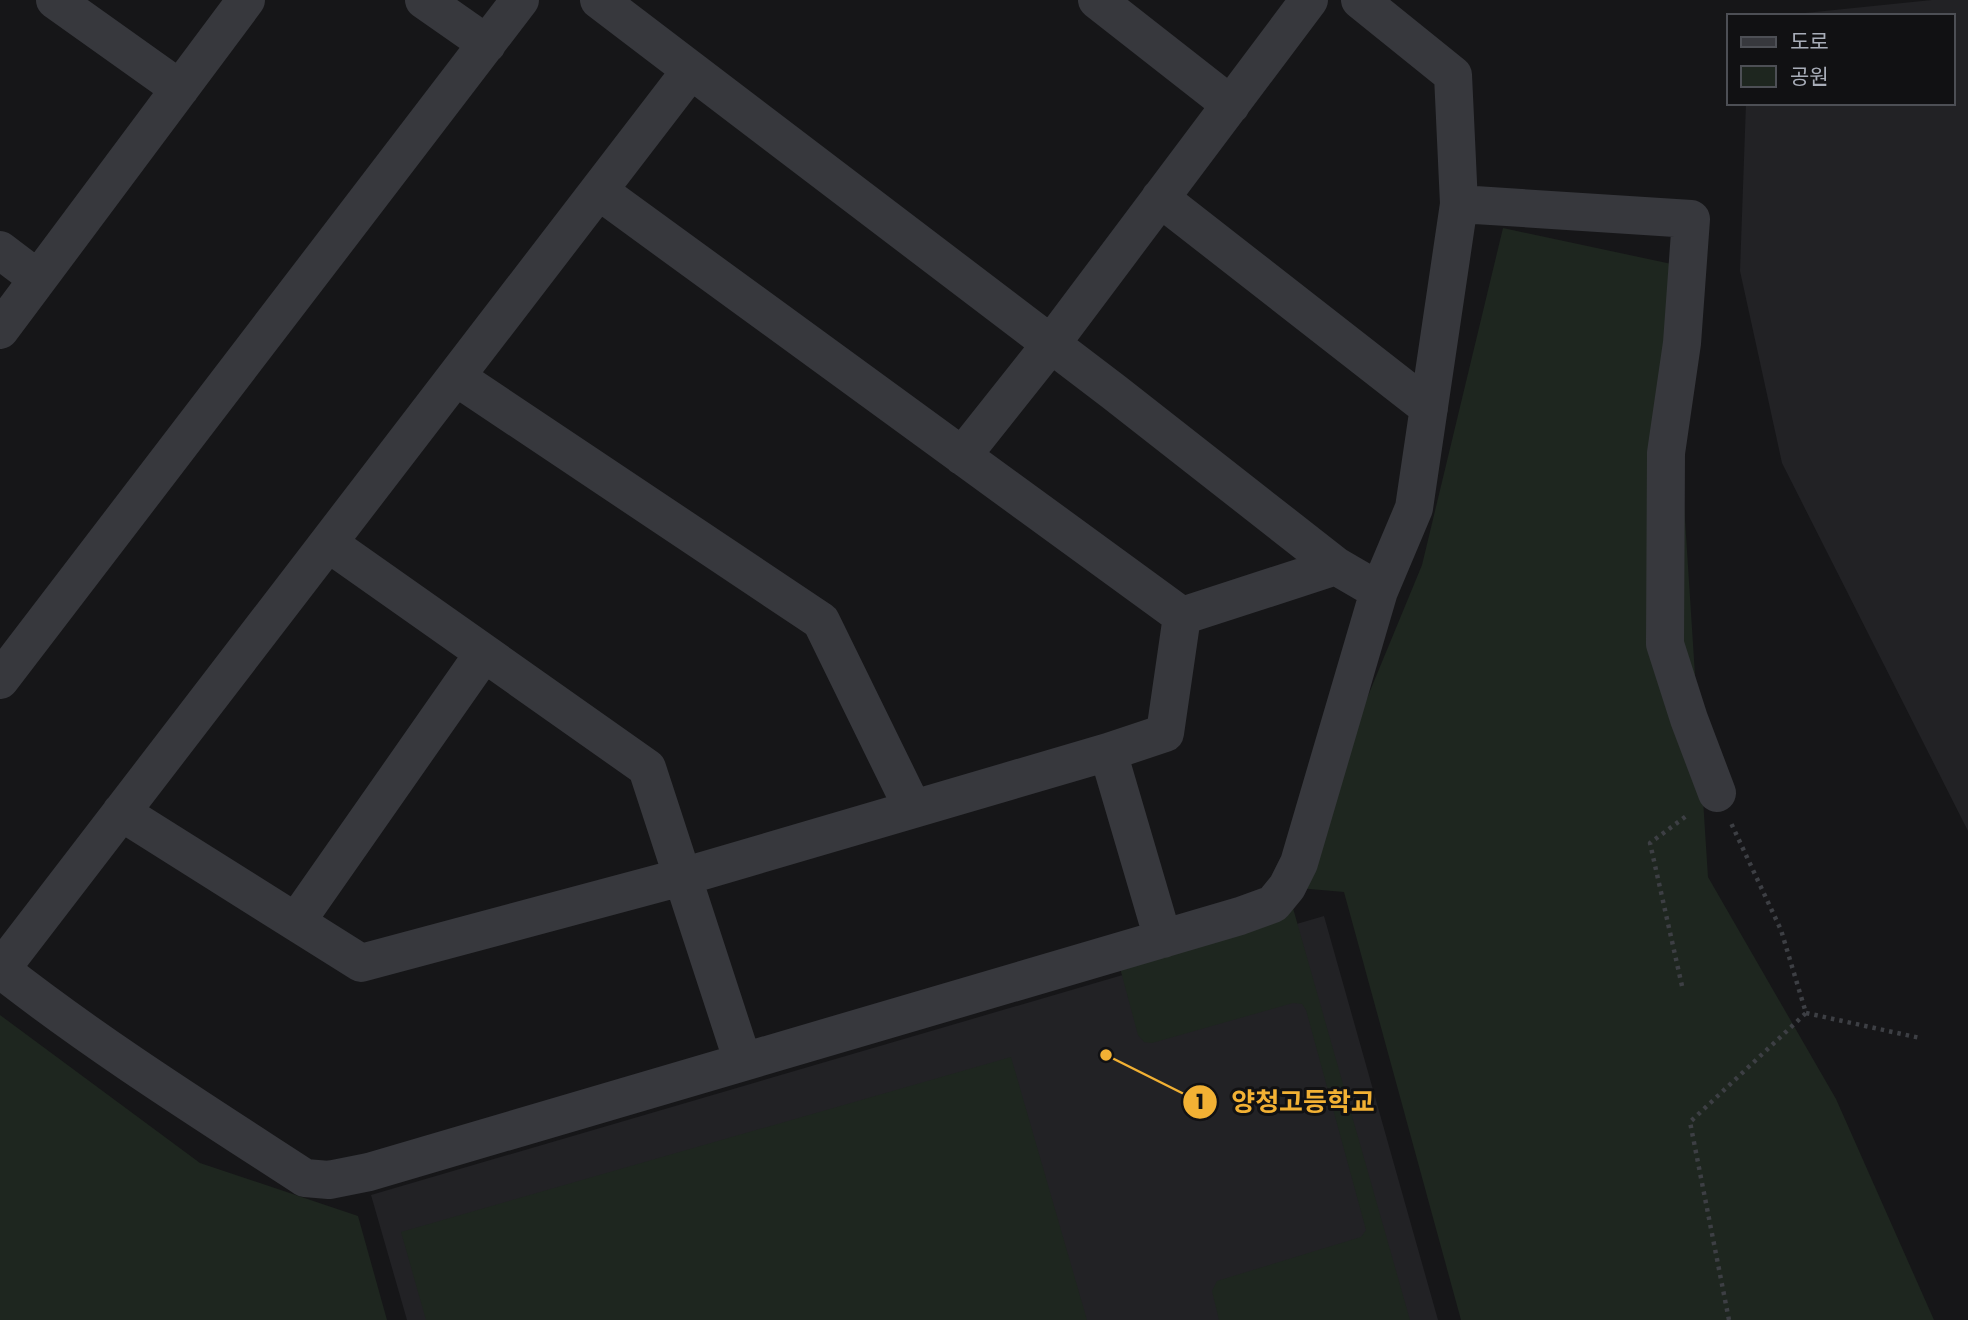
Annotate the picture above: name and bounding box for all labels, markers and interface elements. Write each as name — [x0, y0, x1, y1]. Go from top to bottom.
legend — [1727, 14, 1954, 105]
text: 도로 — [1790, 27, 1829, 56]
text: 공원 — [1790, 62, 1829, 91]
callout: 양청고등학교 — [1182, 1079, 1389, 1126]
text: 양청고등학교 — [1231, 1084, 1375, 1120]
text: 1 — [1196, 1087, 1204, 1116]

